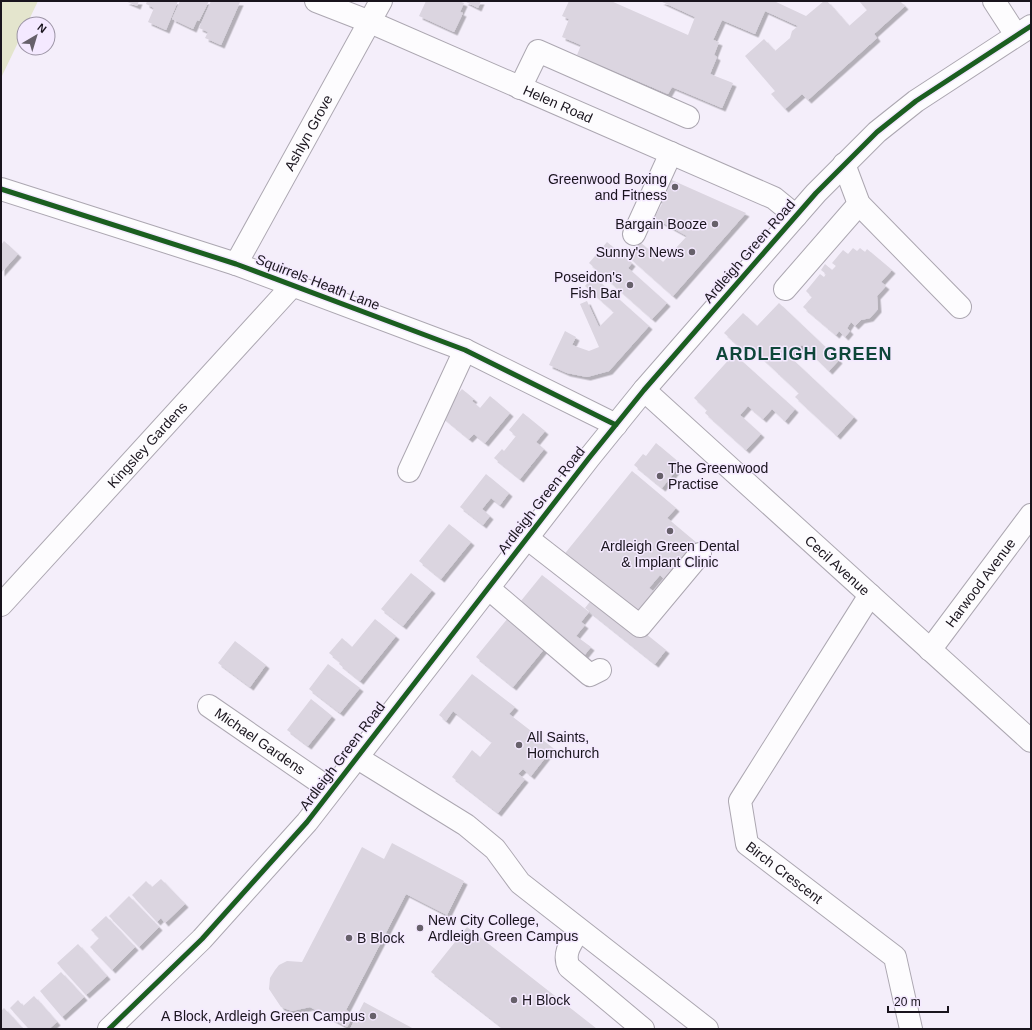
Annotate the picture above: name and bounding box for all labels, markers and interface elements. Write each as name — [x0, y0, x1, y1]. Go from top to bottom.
north arrow — [16, 16, 56, 56]
text: N — [35, 21, 49, 35]
street label: Helen Road — [521, 82, 595, 126]
street label: Ashlyn Grove — [281, 92, 336, 173]
place label: Greenwood Boxing and Fitness — [548, 171, 667, 203]
marker: Greenwood Boxing and Fitness — [670, 182, 680, 192]
street label: Ardleigh Green Road — [700, 196, 798, 306]
place label: Bargain Booze — [615, 216, 707, 232]
marker: Bargain Booze — [710, 219, 720, 229]
place label: Sunny's News — [596, 244, 684, 260]
marker: Sunny's News — [687, 247, 697, 257]
street label: Squirrels Heath Lane — [254, 251, 382, 313]
place label: Poseidon's Fish Bar — [554, 269, 622, 301]
marker: Poseidon's Fish Bar — [625, 280, 635, 290]
district label: ARDLEIGH GREEN — [715, 344, 893, 364]
street label: Kingsley Gardens — [104, 398, 190, 491]
street label: Ardleigh Green Road — [494, 443, 588, 557]
place label: The Greenwood Practise — [668, 460, 768, 492]
marker: The Greenwood Practise — [655, 471, 665, 481]
marker: Ardleigh Green Dental & Implant Clinic — [665, 526, 675, 536]
street label: Cecil Avenue — [802, 532, 873, 599]
street label: Harwood Avenue — [942, 535, 1019, 630]
place label: Ardleigh Green Dental & Implant Clinic — [601, 538, 739, 570]
street label: Ardleigh Green Road — [296, 699, 388, 813]
street label: Michael Gardens — [212, 705, 308, 778]
place label: All Saints, Hornchurch — [527, 729, 599, 761]
marker: All Saints, Hornchurch — [514, 740, 524, 750]
street label: Birch Crescent — [743, 838, 826, 907]
place label: New City College, Ardleigh Green Campus — [428, 912, 578, 944]
marker: New City College, Ardleigh Green Campus — [415, 923, 425, 933]
place label: B Block — [357, 930, 405, 946]
marker: B Block — [344, 933, 354, 943]
scale bar — [888, 988, 948, 1014]
place label: H Block — [522, 992, 571, 1008]
marker: H Block — [509, 995, 519, 1005]
text: 20 m — [894, 995, 921, 1009]
place label: A Block, Ardleigh Green Campus — [161, 1008, 365, 1024]
marker: A Block, Ardleigh Green Campus — [368, 1011, 378, 1021]

